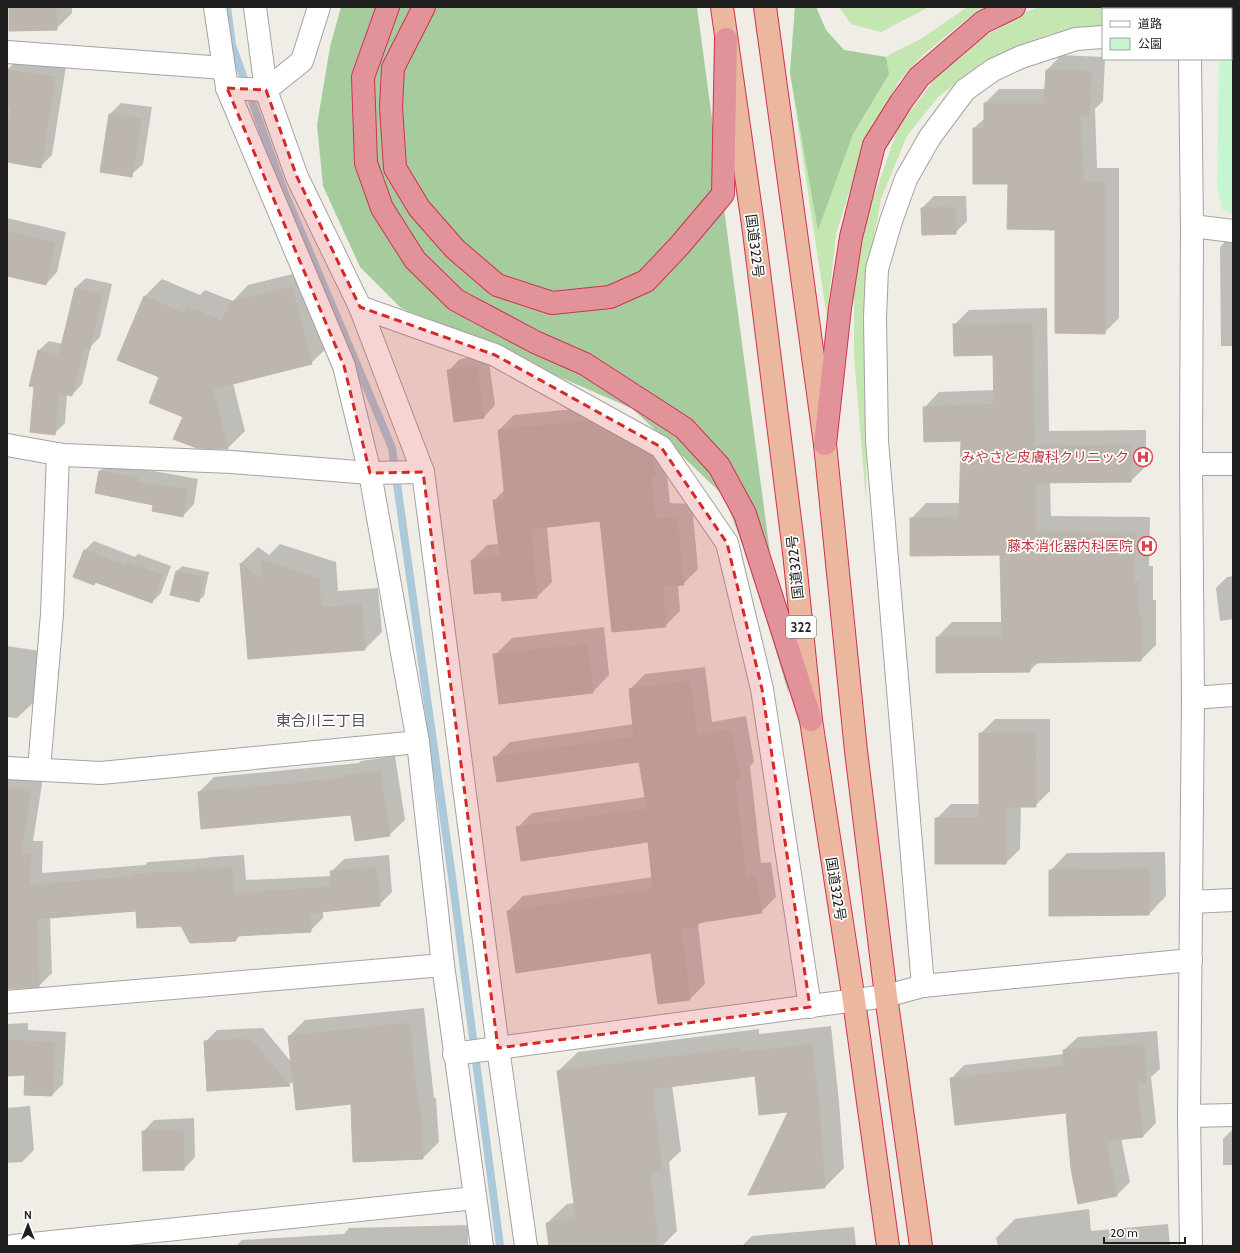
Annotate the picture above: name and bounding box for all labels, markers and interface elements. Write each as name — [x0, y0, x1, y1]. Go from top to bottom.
legend — [1102, 8, 1232, 60]
text: 道路 — [1138, 16, 1162, 31]
text: 公園 — [1138, 36, 1162, 51]
street label: 国道322号 — [742, 213, 768, 279]
hospital icon: みやさと皮膚科クリニック — [1132, 446, 1154, 468]
place label: みやさと皮膚科クリニック — [961, 448, 1129, 466]
street label: 国道322号 — [783, 534, 807, 600]
hospital icon: 藤本消化器内科医院 — [1136, 535, 1158, 557]
place label: 藤本消化器内科医院 — [1007, 537, 1133, 555]
road number: 322 — [786, 616, 816, 638]
district label: 東合川三丁目 — [276, 712, 366, 730]
street label: 国道322号 — [822, 856, 850, 922]
north arrow — [8, 1205, 48, 1245]
text: N — [24, 1208, 32, 1222]
scale bar — [1104, 1219, 1185, 1245]
text: 20 m — [1110, 1225, 1138, 1240]

